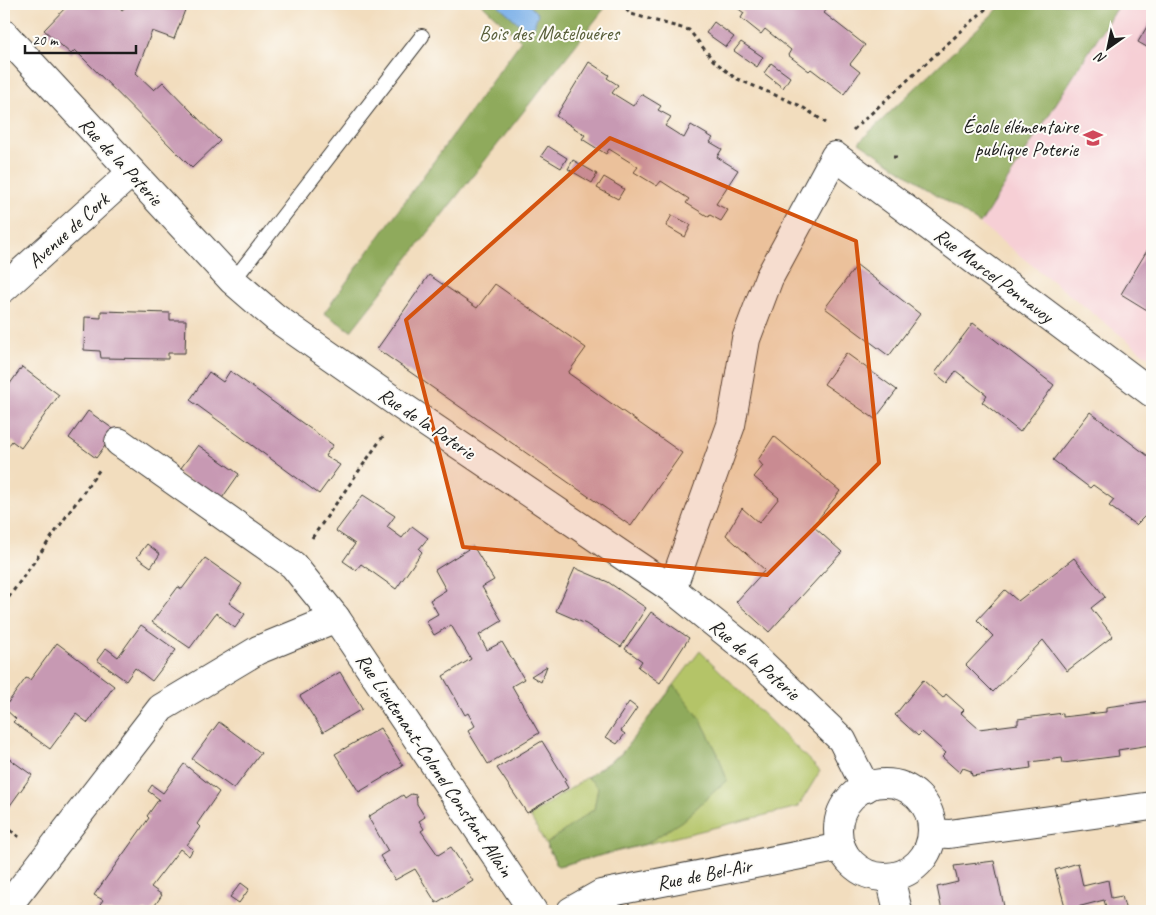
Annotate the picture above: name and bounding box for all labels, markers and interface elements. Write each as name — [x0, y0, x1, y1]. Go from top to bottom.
park label: Bois des Matelouéres — [479, 21, 621, 46]
scale bar — [25, 22, 136, 54]
north arrow — [1084, 22, 1134, 72]
text: 20 m — [32, 31, 59, 50]
text: N — [1091, 48, 1109, 68]
street label: Rue de la Poterie — [73, 112, 169, 212]
place label: École élémentaire publique Poterie — [963, 114, 1079, 162]
school or university icon: École élémentaire publique Poterie — [1082, 127, 1104, 149]
street label: Avenue de Cork — [22, 186, 115, 273]
street label: Rue Marcel Ponnavoy — [929, 222, 1060, 330]
street label: Rue de la Poterie — [374, 382, 481, 466]
street label: Rue de la Poterie — [704, 613, 806, 706]
street label: Rue Lieutenant-Colonel Constant Allain — [350, 649, 519, 883]
street label: Rue de Bel-Air — [655, 853, 755, 896]

